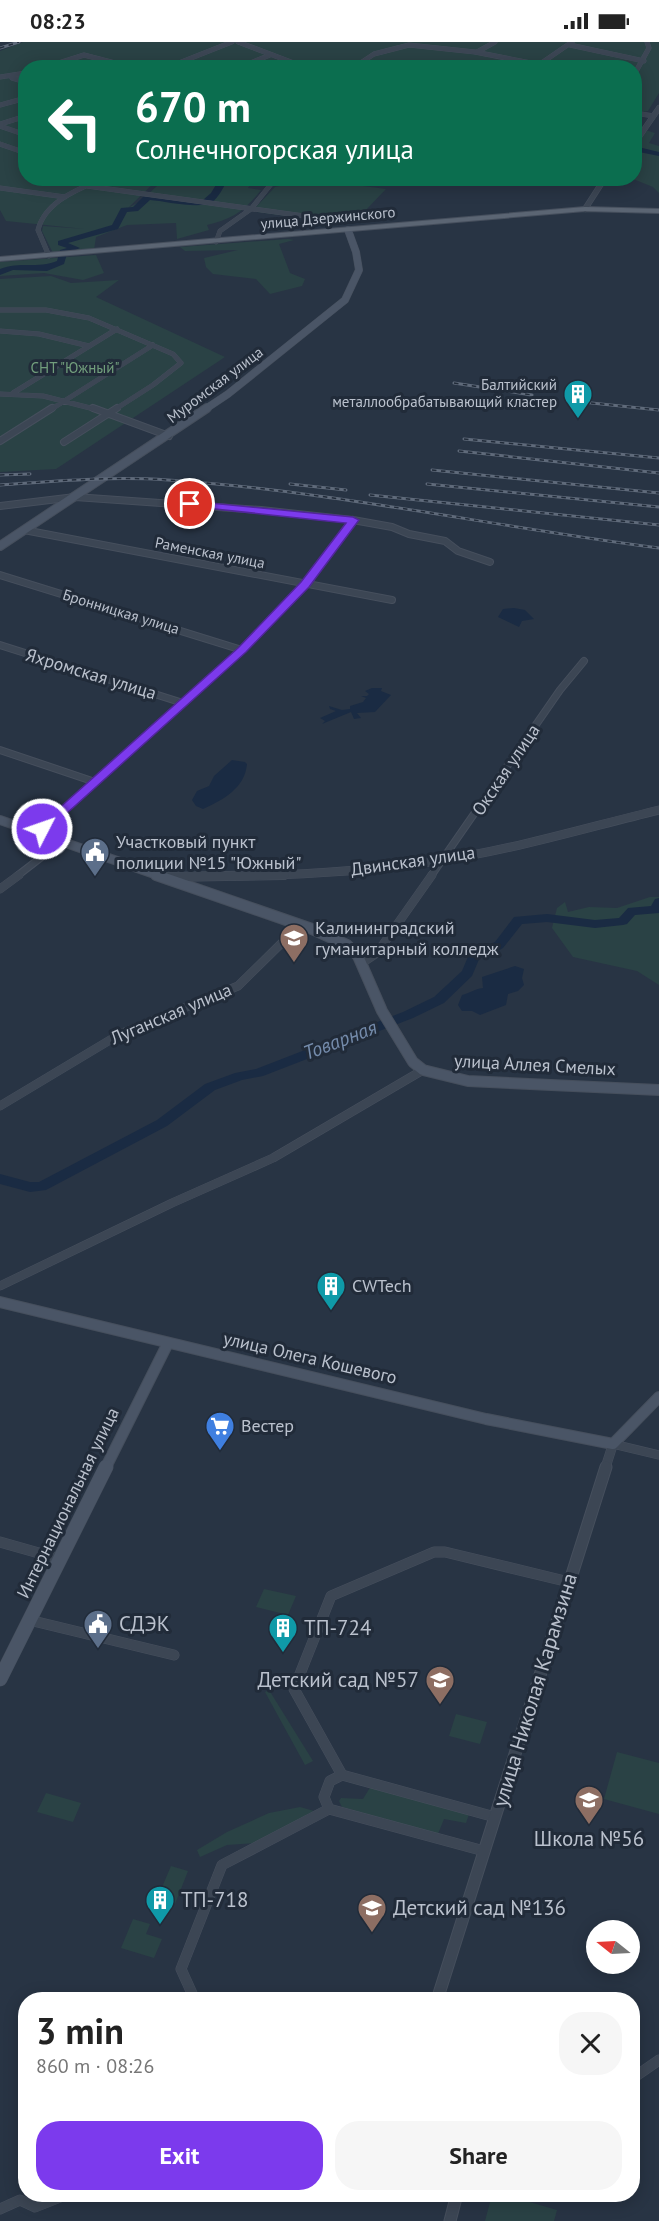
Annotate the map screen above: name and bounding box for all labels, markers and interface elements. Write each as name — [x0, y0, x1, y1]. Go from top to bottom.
text: 08:23 — [30, 7, 86, 35]
text: 670 m — [135, 79, 251, 134]
icon: left — [36, 84, 114, 162]
text: Солнечногорская улица — [135, 132, 414, 166]
street label: улица Дзержинского — [260, 202, 396, 233]
street label: Муромская улица — [163, 342, 266, 427]
park label: СНТ "Южный" — [31, 358, 119, 377]
place label: Балтийский металлообрабатывающий кластер — [332, 375, 557, 411]
building icon: Балтийский металлообрабатывающий кластер — [562, 378, 594, 420]
pin — [164, 478, 215, 529]
icon: arrive — [173, 487, 206, 520]
street label: Раменская улица — [154, 533, 267, 572]
street label: Бронницкая улица — [61, 585, 182, 638]
street label: Яхромская улица — [23, 643, 159, 704]
street label: Окская улица — [467, 720, 545, 820]
position arrow — [10, 797, 74, 861]
place label: Участковый пункт полиции №15 "Южный" — [116, 830, 301, 874]
public building icon: Участковый пункт полиции №15 "Южный" — [79, 836, 111, 878]
street label: Двинская улица — [349, 840, 477, 881]
place label: Калининградский гуманитарный колледж — [315, 916, 499, 960]
school or university icon: Калининградский гуманитарный колледж — [278, 922, 310, 964]
street label: Луганская улица — [106, 978, 235, 1050]
water label: Товарная — [299, 1014, 381, 1066]
street label: улица Аллея Смелых — [454, 1049, 616, 1080]
building icon: CWTech — [315, 1270, 347, 1312]
place label: CWTech — [352, 1274, 412, 1297]
street label: улица Олега Кошевого — [221, 1326, 399, 1389]
street label: Интернациональная улица — [11, 1404, 124, 1602]
supermarket icon: Вестер — [204, 1410, 236, 1452]
place label: Вестер — [241, 1414, 294, 1437]
street label: улица Николая Карамзина — [486, 1570, 583, 1810]
public building icon: СДЭК — [82, 1608, 114, 1650]
place label: СДЭК — [119, 1610, 170, 1637]
building icon: ТП-724 — [267, 1612, 299, 1654]
place label: ТП-724 — [304, 1614, 371, 1641]
school or university icon: Детский сад №57 — [424, 1664, 456, 1706]
place label: Детский сад №57 — [257, 1666, 419, 1693]
school or university icon: Школа №56 — [573, 1784, 605, 1826]
place label: Школа №56 — [534, 1825, 644, 1852]
building icon: ТП-718 — [144, 1884, 176, 1926]
place label: ТП-718 — [181, 1886, 248, 1913]
school or university icon: Детский сад №136 — [356, 1892, 388, 1934]
place label: Детский сад №136 — [393, 1894, 566, 1921]
north arrow — [586, 1920, 640, 1974]
map controls — [586, 1920, 640, 1974]
text: 3 min — [36, 2007, 124, 2054]
button: close — [559, 2012, 622, 2075]
text: 860 m · 08:26 — [36, 2053, 154, 2079]
button: Exit — [36, 2121, 323, 2190]
button: Share — [335, 2121, 622, 2190]

